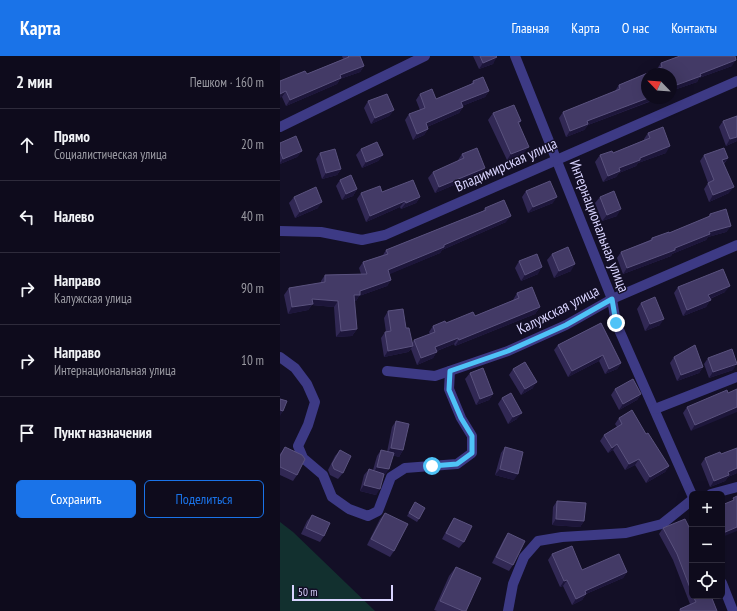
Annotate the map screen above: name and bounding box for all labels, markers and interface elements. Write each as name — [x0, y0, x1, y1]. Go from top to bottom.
text: Карта — [20, 16, 61, 40]
text: Главная — [511, 19, 549, 37]
text: Карта — [571, 19, 600, 37]
text: О нас — [622, 19, 649, 37]
text: Контакты — [671, 19, 717, 37]
north arrow — [641, 68, 677, 104]
text: 2 мин — [16, 71, 52, 93]
text: Пешком · 160 m — [190, 74, 264, 91]
text: Прямо — [54, 127, 90, 146]
street label: Владимирская улица — [452, 133, 560, 196]
icon: ahead — [16, 134, 38, 156]
text: 20 m — [241, 136, 264, 153]
text: Социалистическая улица — [54, 146, 167, 163]
street label: Интернациональная улица — [565, 157, 634, 295]
icon: left — [16, 206, 38, 228]
text: Налево — [54, 207, 94, 226]
text: 40 m — [241, 208, 264, 225]
text: Направо — [54, 271, 101, 290]
icon: right — [16, 278, 38, 300]
text: 90 m — [241, 280, 264, 297]
street label: Калужская улица — [513, 281, 602, 338]
text: Калужская улица — [54, 290, 132, 307]
route end — [607, 314, 625, 332]
text: Направо — [54, 343, 101, 362]
icon: right — [16, 350, 38, 372]
text: 10 m — [241, 352, 264, 369]
text: Интернациональная улица — [54, 362, 176, 379]
icon: arrive — [16, 422, 38, 444]
text: Пункт назначения — [54, 423, 152, 442]
route start — [423, 457, 441, 475]
button: Сохранить — [16, 480, 136, 518]
button: Поделиться — [144, 480, 264, 518]
map controls — [689, 491, 725, 599]
button: + — [689, 491, 725, 527]
button: − — [689, 527, 725, 563]
button: locate — [689, 563, 725, 599]
scale bar — [292, 583, 393, 602]
text: 50 m — [298, 585, 317, 599]

